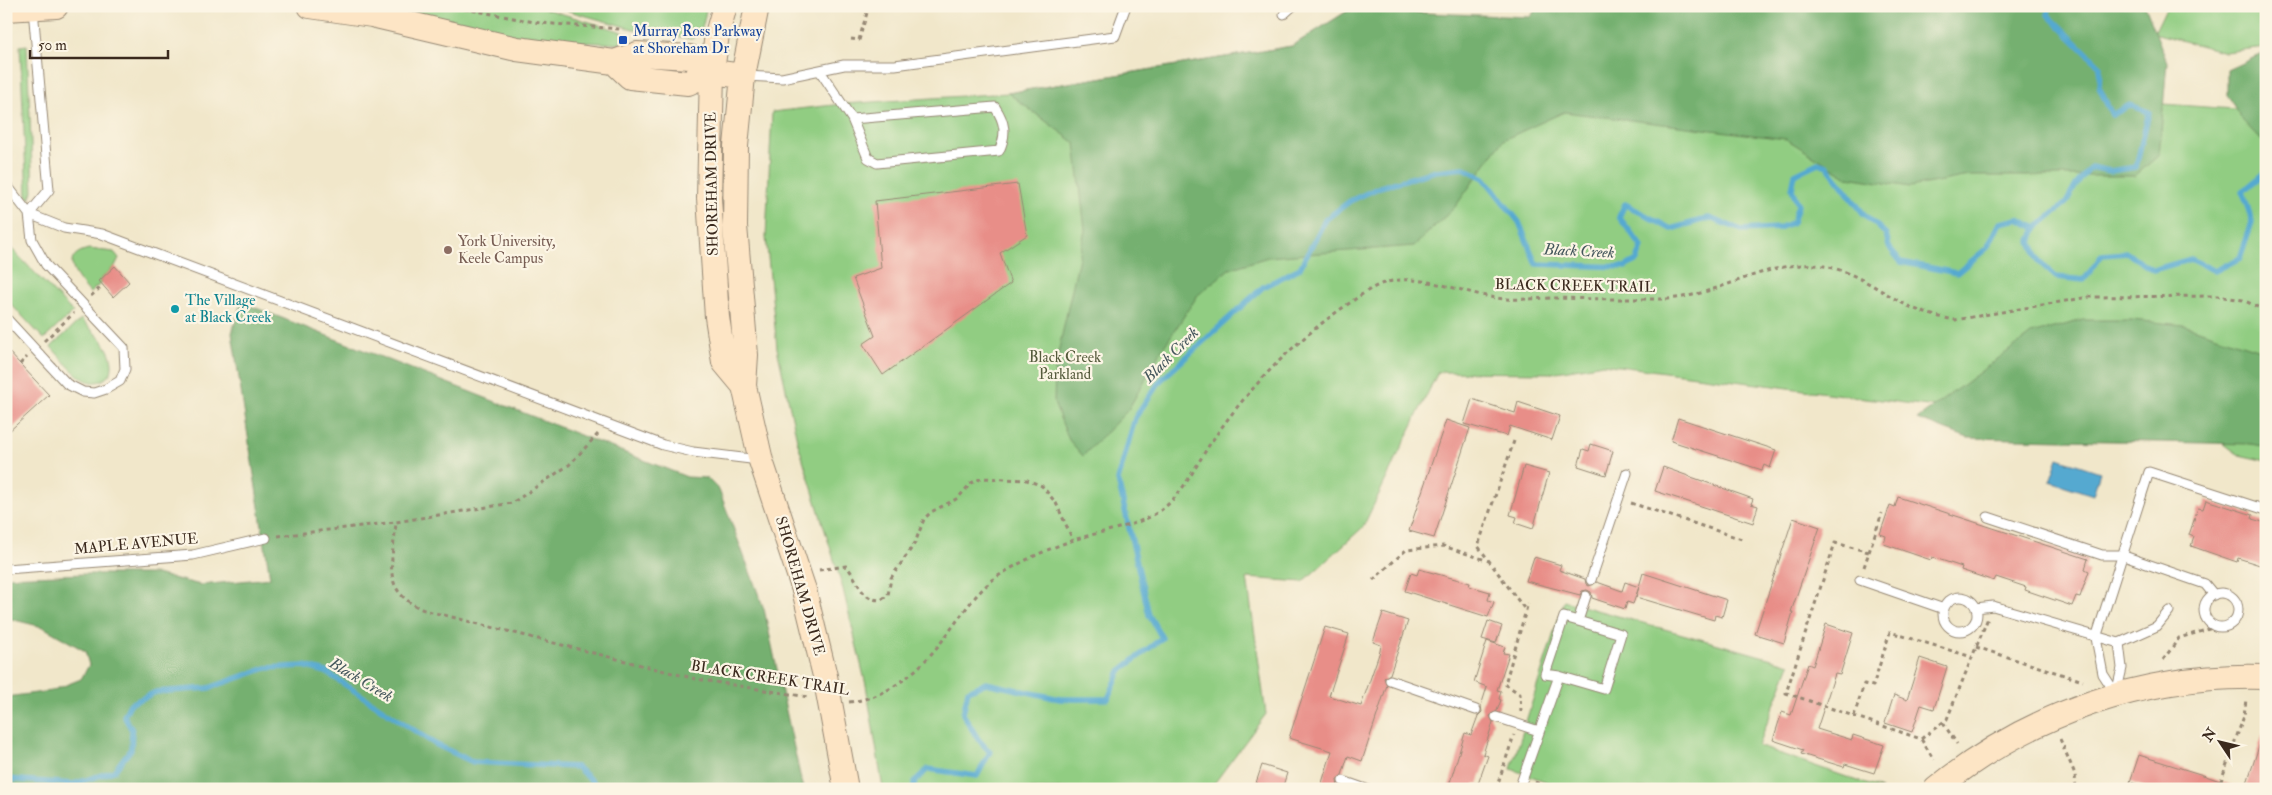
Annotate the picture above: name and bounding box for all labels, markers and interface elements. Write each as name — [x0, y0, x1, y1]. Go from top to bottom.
place label: Murray Ross Parkway at Shoreham Dr — [633, 22, 763, 58]
scale bar — [30, 28, 168, 60]
marker: Murray Ross Parkway at Shoreham Dr — [617, 34, 629, 46]
text: 50 m — [38, 36, 67, 55]
street label: SHOREHAM DRIVE — [701, 112, 723, 256]
place label: York University, Keele Campus — [458, 232, 556, 269]
water label: Black Creek — [1542, 239, 1615, 263]
marker: York University, Keele Campus — [442, 244, 454, 256]
street label: BLACK CREEK TRAIL — [1495, 275, 1655, 297]
place label: The Village at Black Creek — [185, 291, 271, 327]
marker: The Village at Black Creek — [169, 303, 181, 315]
water label: Black Creek — [1138, 323, 1203, 388]
park label: Black Creek Parkland — [1029, 348, 1101, 384]
street label: SHOREHAM DRIVE — [771, 514, 829, 658]
street label: MAPLE AVENUE — [73, 529, 199, 559]
water label: Black Creek — [325, 653, 397, 707]
street label: BLACK CREEK TRAIL — [689, 656, 851, 700]
north arrow — [2194, 718, 2244, 768]
text: N — [2199, 724, 2221, 746]

